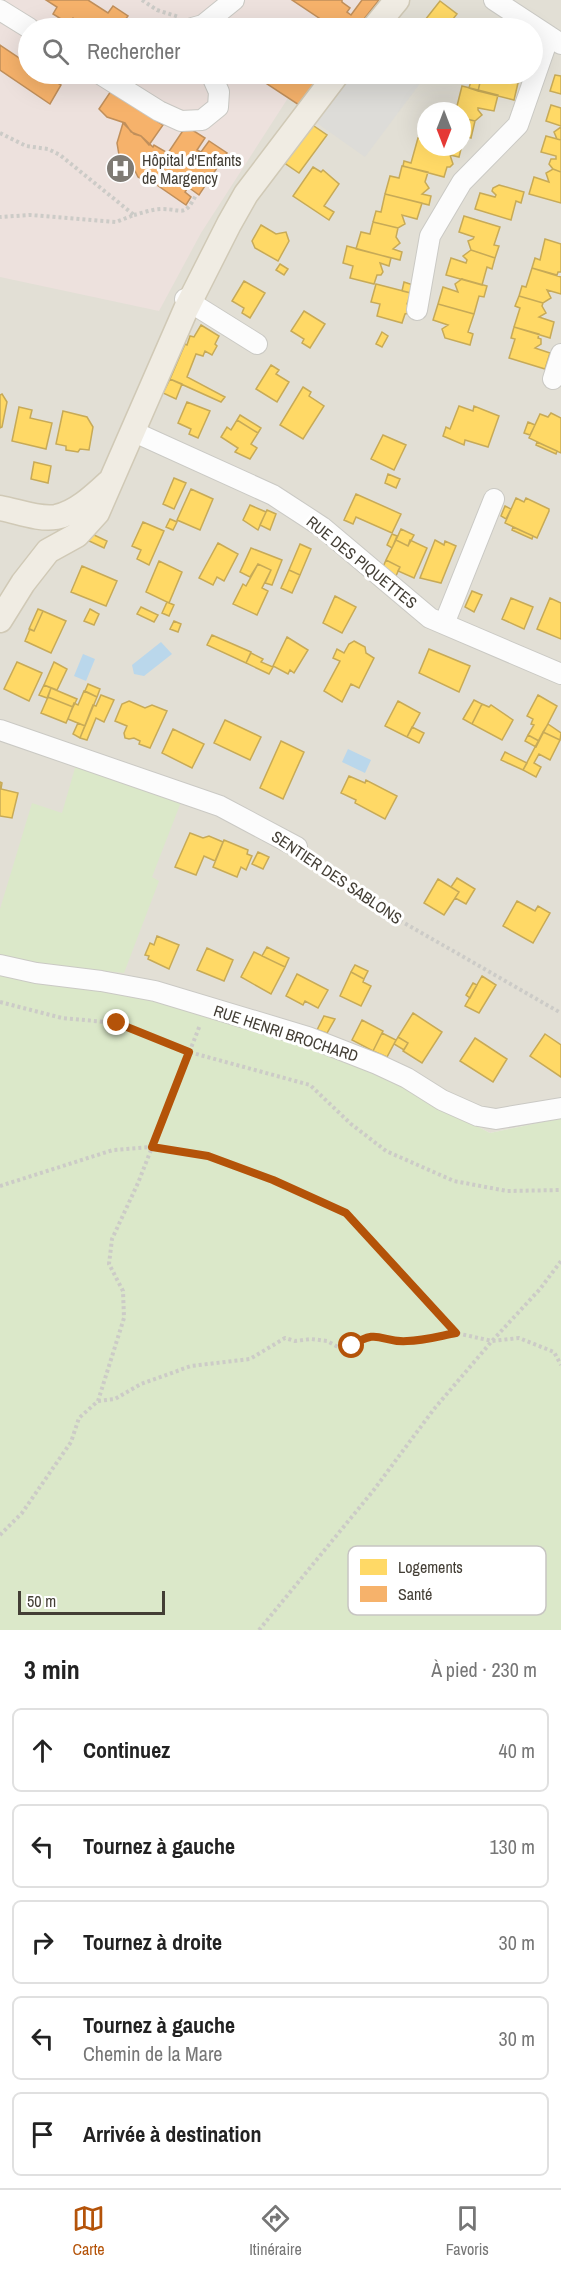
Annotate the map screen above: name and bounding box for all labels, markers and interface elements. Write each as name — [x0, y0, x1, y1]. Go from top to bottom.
search box — [18, 18, 543, 84]
icon: search — [39, 35, 72, 68]
text: Rechercher — [87, 36, 180, 66]
north arrow — [417, 102, 471, 156]
place label: Hôpital d'Enfants de Margency — [142, 149, 242, 189]
hospital icon: Hôpital d'Enfants de Margency — [105, 153, 137, 185]
street label: RUE DES PIQUETTES — [302, 511, 422, 614]
street label: SENTIER DES SABLONS — [267, 825, 407, 929]
street label: RUE HENRI BROCHARD — [211, 999, 361, 1067]
route end — [103, 1009, 129, 1035]
route start — [338, 1332, 364, 1358]
legend — [348, 1546, 546, 1615]
text: Logements — [398, 1556, 463, 1578]
text: Santé — [398, 1583, 432, 1605]
scale bar — [18, 1588, 165, 1616]
text: 50 m — [27, 1590, 56, 1612]
text: 3 min — [24, 1652, 80, 1687]
text: À pied · 230 m — [431, 1656, 537, 1683]
icon: ahead — [26, 1734, 59, 1767]
text: Continuez — [83, 1735, 170, 1765]
text: 40 m — [499, 1737, 535, 1764]
icon: left — [26, 1830, 59, 1863]
text: Tournez à gauche — [83, 1831, 235, 1861]
text: 130 m — [489, 1833, 535, 1860]
icon: right — [26, 1926, 59, 1959]
text: Tournez à droite — [83, 1927, 222, 1957]
text: 30 m — [499, 1929, 535, 1956]
text: Tournez à gauche — [83, 2010, 235, 2040]
icon: left — [26, 2022, 59, 2055]
text: 30 m — [499, 2025, 535, 2052]
text: Chemin de la Mare — [83, 2040, 222, 2067]
icon: arrive — [26, 2118, 59, 2151]
text: Arrivée à destination — [83, 2119, 261, 2149]
tab: Carte — [72, 2202, 105, 2260]
tab: Itinéraire — [249, 2202, 302, 2260]
tab: Favoris — [446, 2202, 489, 2260]

